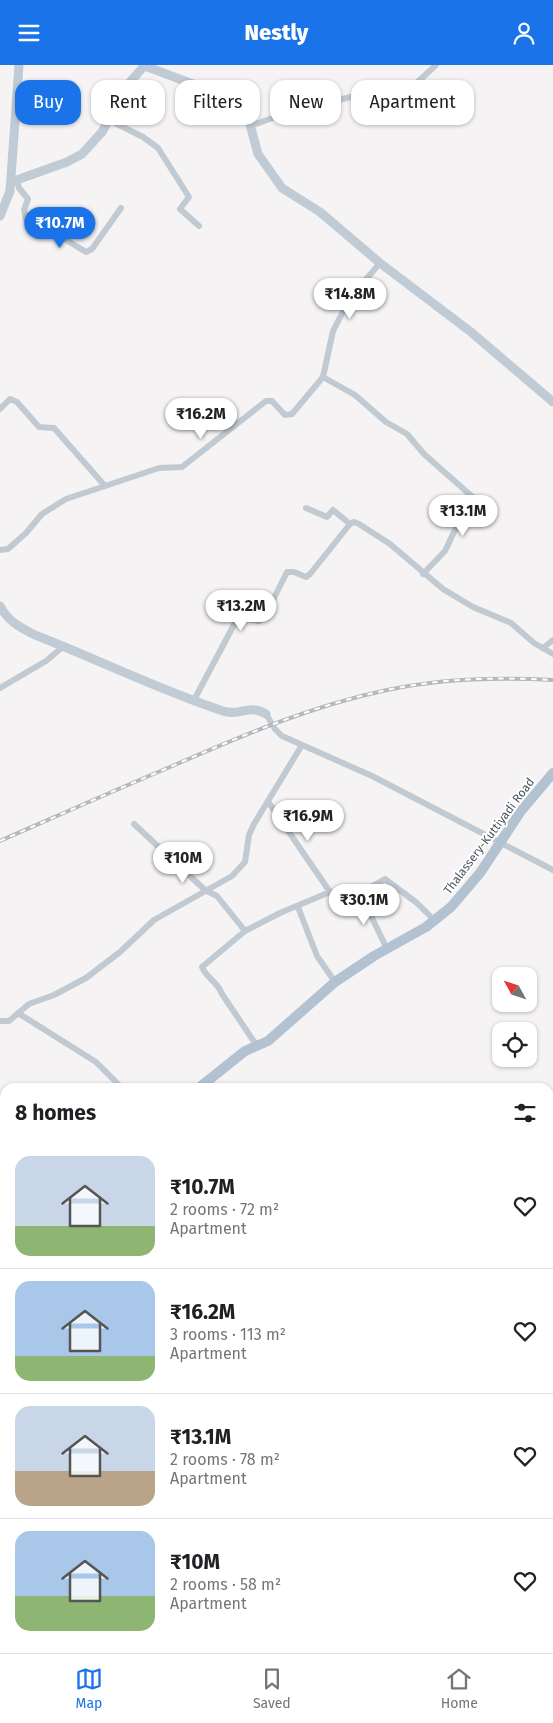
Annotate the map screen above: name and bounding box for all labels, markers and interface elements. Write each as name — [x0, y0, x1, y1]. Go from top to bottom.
icon: menu — [15, 19, 43, 47]
text: Nestly — [245, 19, 308, 46]
icon: person — [510, 19, 538, 47]
chip: Buy — [15, 80, 81, 125]
chip: Rent — [91, 80, 165, 125]
chip: Filters — [175, 80, 260, 125]
chip: New — [270, 80, 341, 125]
chip: Apartment — [351, 80, 474, 125]
pin: ₹10.7M — [19, 207, 101, 249]
text: ₹10.7M — [35, 213, 85, 232]
pin: ₹14.8M — [309, 277, 391, 320]
text: ₹14.8M — [325, 284, 375, 303]
pin: ₹16.2M — [160, 397, 242, 440]
text: ₹16.2M — [176, 404, 226, 423]
pin: ₹13.1M — [422, 495, 504, 537]
text: ₹13.1M — [440, 501, 486, 520]
pin: ₹13.2M — [200, 589, 282, 632]
text: ₹13.2M — [216, 596, 266, 615]
street label: Thalassery-Kuttiyadi Road — [441, 775, 537, 897]
pin: ₹16.9M — [267, 799, 349, 842]
text: ₹16.9M — [283, 806, 333, 825]
pin: ₹10M — [153, 841, 213, 884]
text: ₹10M — [164, 848, 202, 867]
pin: ₹30.1M — [323, 883, 405, 926]
text: ₹30.1M — [340, 890, 388, 909]
north arrow — [492, 967, 538, 1013]
map controls — [492, 967, 537, 1067]
button: locate — [492, 1022, 537, 1067]
icon: filters — [511, 1099, 539, 1127]
text: 8 homes — [15, 1100, 96, 1126]
text: ₹10.7M — [170, 1174, 235, 1200]
icon: home — [55, 1176, 115, 1236]
icon: heart — [511, 1192, 539, 1220]
text: 2 rooms · 72 m² — [170, 1200, 279, 1219]
text: Apartment — [170, 1219, 247, 1238]
text: ₹16.2M — [170, 1299, 235, 1325]
icon: home — [55, 1301, 115, 1361]
icon: heart — [511, 1317, 539, 1345]
text: 3 rooms · 113 m² — [170, 1325, 286, 1344]
text: Apartment — [170, 1344, 247, 1363]
text: ₹13.1M — [170, 1424, 231, 1450]
icon: home — [55, 1426, 115, 1486]
icon: heart — [511, 1442, 539, 1470]
text: 2 rooms · 78 m² — [170, 1450, 280, 1469]
text: Apartment — [170, 1469, 247, 1488]
text: ₹10M — [170, 1549, 220, 1575]
icon: home — [55, 1551, 115, 1611]
icon: heart — [511, 1567, 539, 1595]
text: 2 rooms · 58 m² — [170, 1575, 281, 1594]
text: Apartment — [170, 1594, 247, 1613]
tab: Map — [75, 1665, 103, 1712]
tab: Saved — [253, 1665, 291, 1712]
tab: Home — [441, 1665, 478, 1712]

